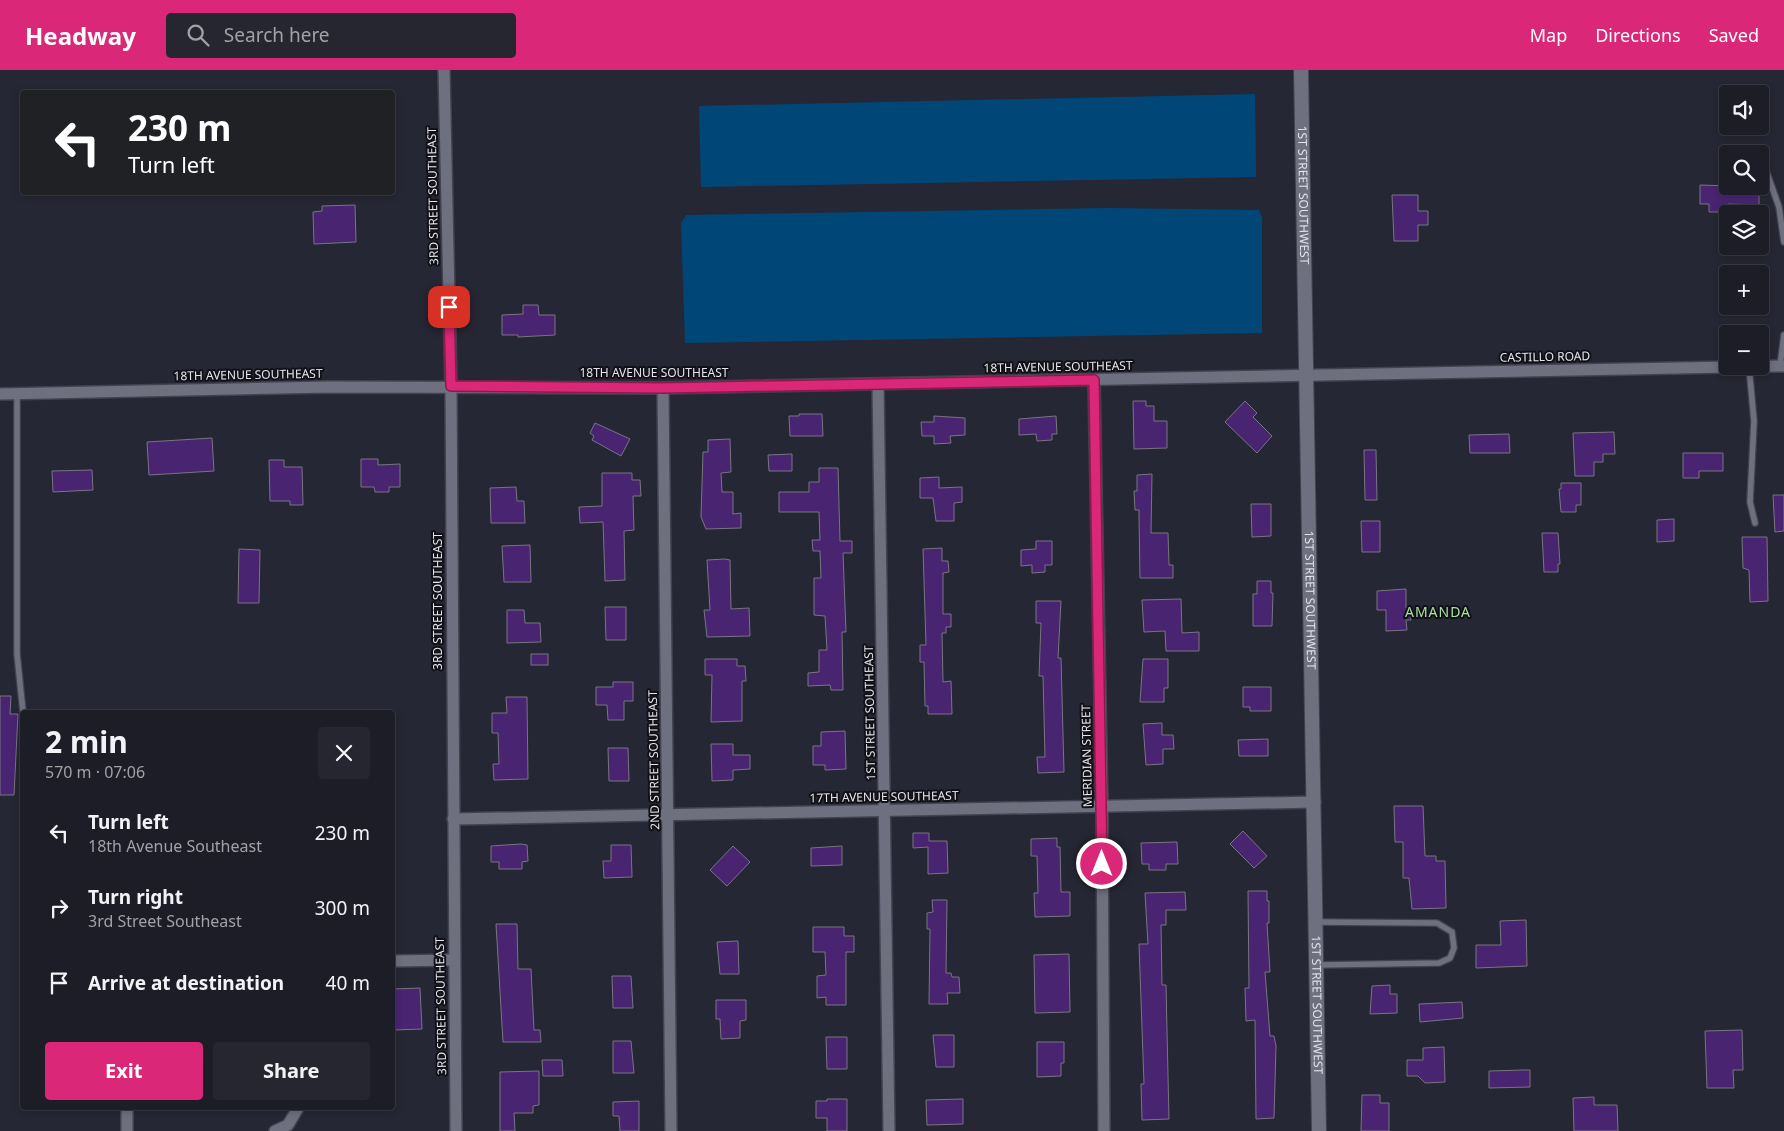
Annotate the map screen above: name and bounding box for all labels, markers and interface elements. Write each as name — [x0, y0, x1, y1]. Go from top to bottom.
search box — [166, 13, 516, 58]
text: Headway — [25, 19, 136, 52]
icon: search — [184, 21, 212, 49]
text: Search here — [224, 22, 330, 48]
text: Map — [1530, 23, 1567, 47]
text: Directions — [1595, 23, 1681, 47]
text: Saved — [1709, 23, 1759, 47]
map controls — [1719, 85, 1769, 375]
button: sound — [1719, 85, 1769, 135]
text: 230 m — [128, 104, 231, 151]
icon: left — [45, 110, 110, 175]
street label: 1ST STREET SOUTHWEST — [1294, 125, 1313, 265]
street label: 3RD STREET SOUTHEAST — [423, 127, 442, 265]
button: search — [1719, 145, 1769, 195]
text: Turn left — [128, 149, 215, 179]
button: layers — [1719, 205, 1769, 255]
button: + — [1719, 265, 1769, 315]
pin — [428, 286, 470, 328]
icon: arrive — [435, 293, 463, 321]
button: − — [1719, 325, 1769, 375]
street label: CASTILLO ROAD — [1500, 347, 1591, 366]
street label: 18TH AVENUE SOUTHEAST — [983, 357, 1133, 376]
street label: 18TH AVENUE SOUTHEAST — [579, 364, 729, 381]
street label: 18TH AVENUE SOUTHEAST — [173, 365, 323, 384]
street label: 1ST STREET SOUTHWEST — [1301, 530, 1320, 670]
street label: 3RD STREET SOUTHEAST — [429, 532, 446, 670]
district label: AMANDA — [1405, 602, 1471, 621]
street label: 1ST STREET SOUTHEAST — [860, 645, 879, 781]
street label: 2ND STREET SOUTHEAST — [644, 690, 663, 830]
street label: MERIDIAN STREET — [1077, 704, 1096, 807]
text: 2 min — [45, 721, 128, 762]
button: close — [318, 727, 370, 779]
text: 570 m · 07:06 — [45, 761, 145, 783]
street label: 17TH AVENUE SOUTHEAST — [809, 787, 959, 806]
text: Turn left — [88, 809, 169, 835]
icon: left — [45, 819, 73, 847]
text: 230 m — [315, 820, 370, 846]
text: 18th Avenue Southeast — [88, 835, 262, 857]
position arrow — [1075, 837, 1127, 889]
text: Turn right — [88, 884, 183, 910]
icon: right — [45, 894, 73, 922]
text: 300 m — [315, 895, 370, 921]
text: 3rd Street Southeast — [88, 910, 242, 932]
street label: 1ST STREET SOUTHWEST — [1308, 935, 1327, 1075]
street label: 3RD STREET SOUTHEAST — [431, 937, 450, 1075]
icon: arrive — [45, 969, 73, 997]
text: Arrive at destination — [88, 970, 284, 996]
text: 40 m — [326, 970, 370, 996]
button: Exit — [45, 1042, 203, 1100]
button: Share — [213, 1042, 370, 1100]

